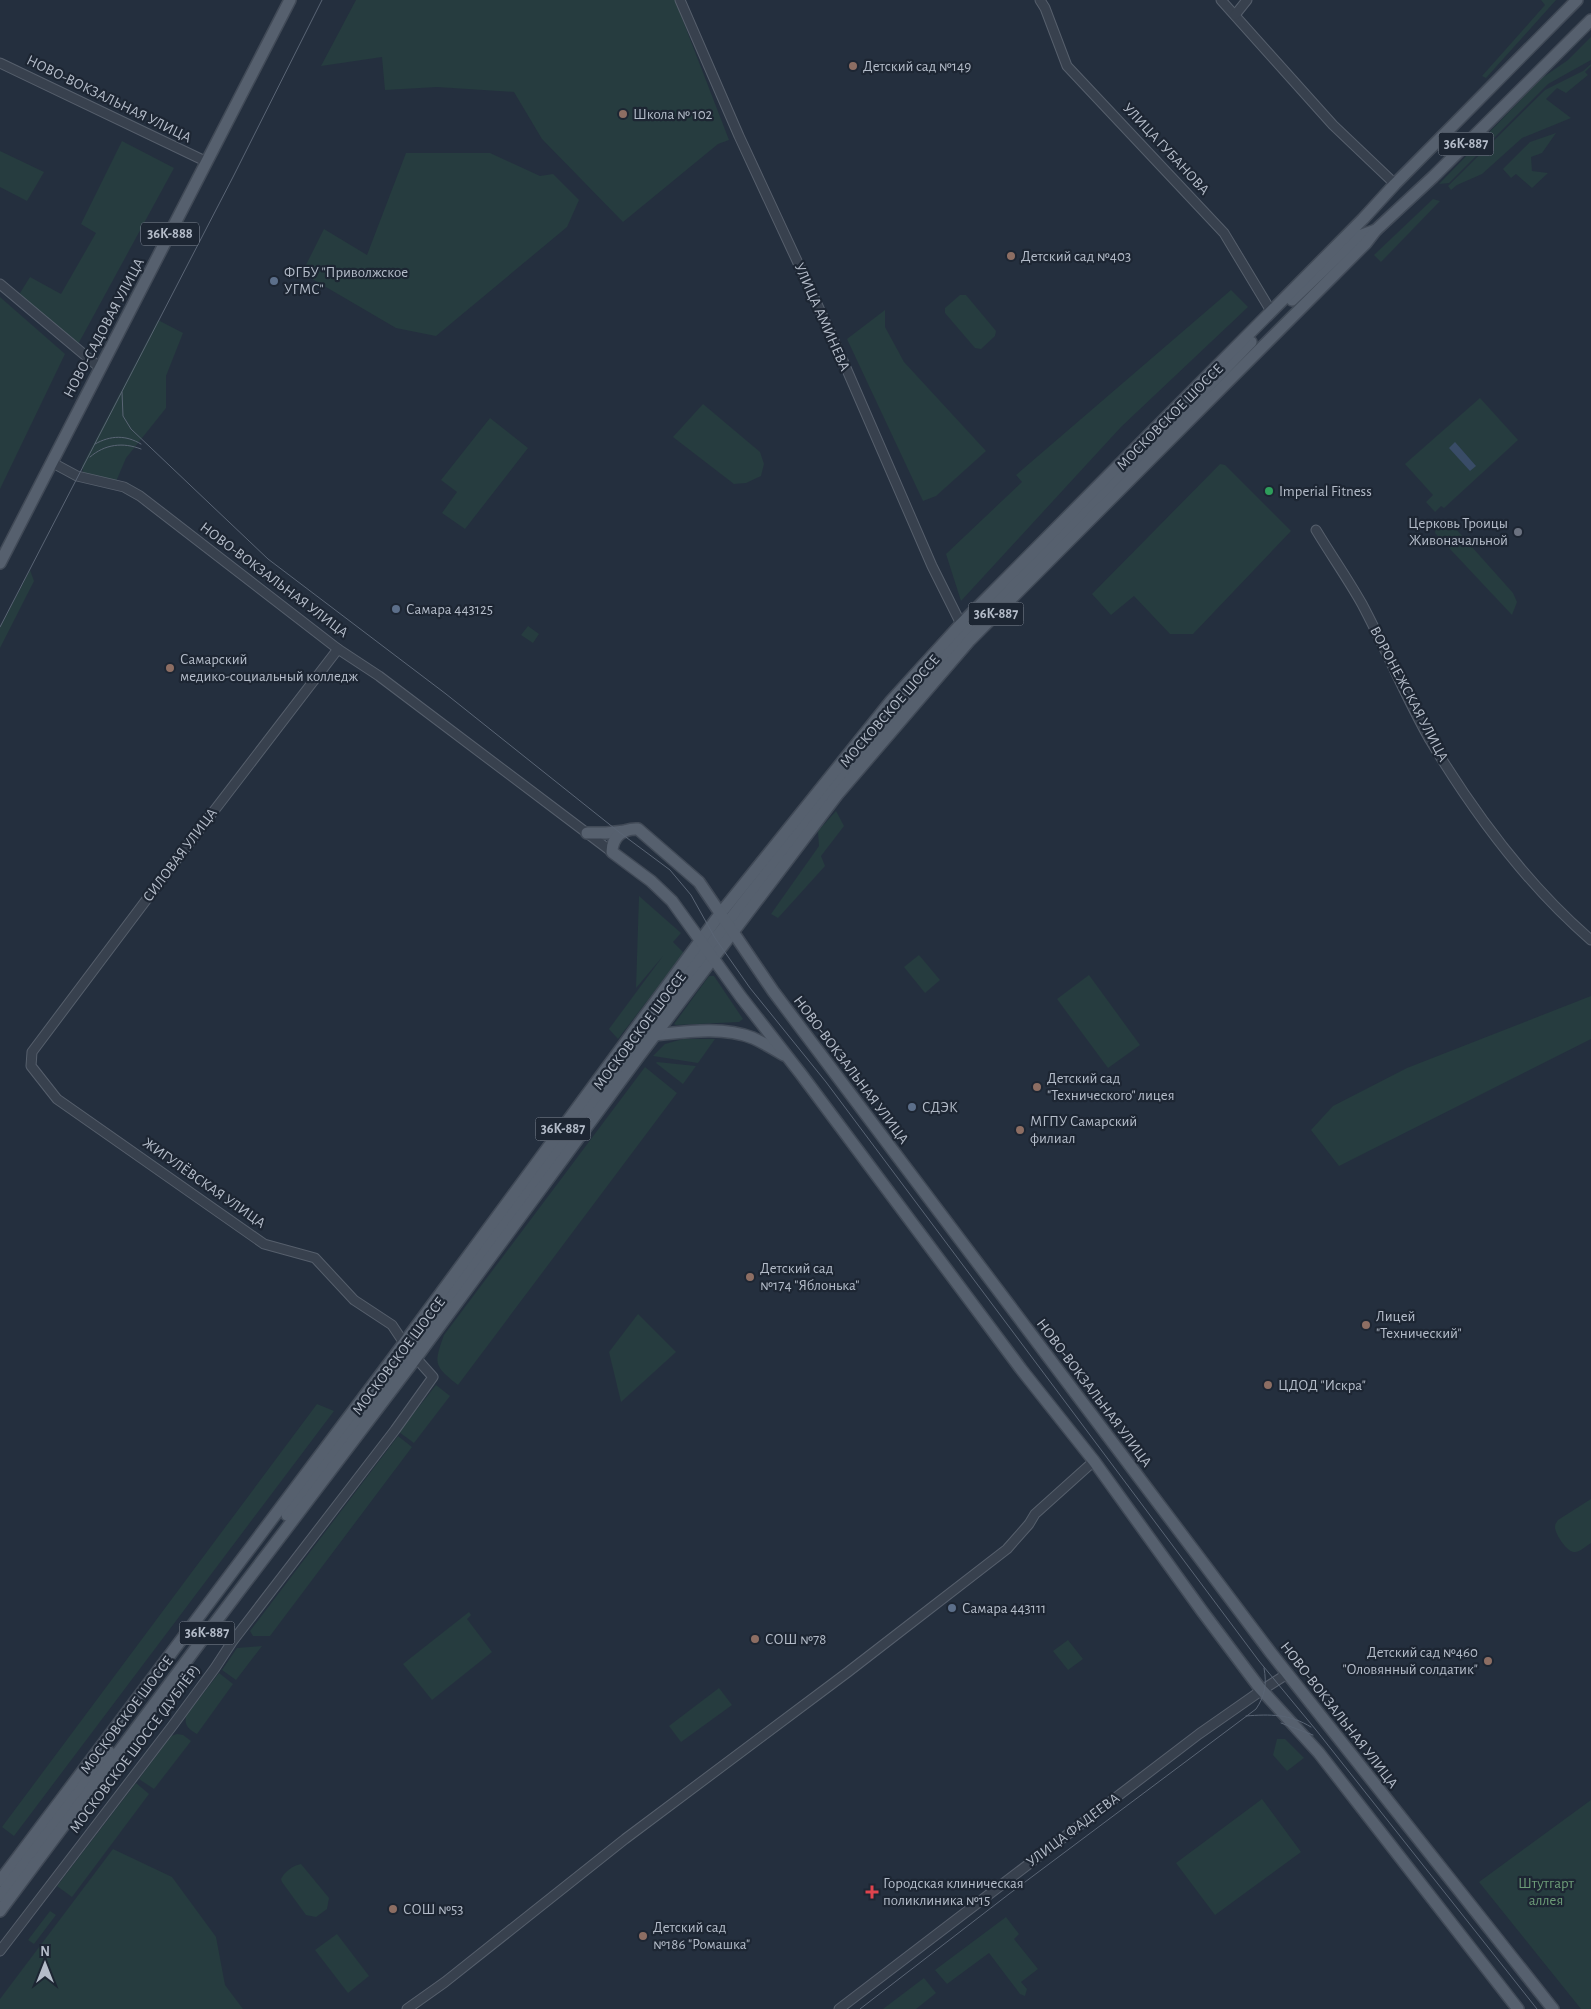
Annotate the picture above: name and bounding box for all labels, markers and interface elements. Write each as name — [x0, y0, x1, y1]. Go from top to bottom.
street label: НОВО-ВОКЗАЛЬНАЯ УЛИЦА — [24, 53, 194, 146]
place label: Детский сад №149 — [863, 59, 971, 74]
marker: Детский сад №149 — [847, 60, 859, 72]
street label: УЛИЦА ГУБАНОВА — [1120, 100, 1212, 198]
place label: Школа № 102 — [633, 107, 713, 122]
marker: Школа № 102 — [617, 108, 629, 120]
road number: 36К-887 — [1438, 132, 1494, 156]
road number: 36К-888 — [141, 222, 199, 245]
place label: Детский сад №403 — [1021, 249, 1131, 264]
marker: Детский сад №403 — [1005, 250, 1017, 262]
street label: НОВО-САДОВАЯ УЛИЦА — [61, 256, 147, 400]
street label: УЛИЦА АМИНЕВА — [791, 261, 853, 374]
place label: ФГБУ "Приволжское УГМС" — [284, 265, 408, 297]
marker: ФГБУ "Приволжское УГМС" — [268, 275, 280, 287]
street label: МОСКОВСКОЕ ШОССЕ — [1114, 361, 1226, 473]
place label: Imperial Fitness — [1279, 484, 1372, 499]
marker: Imperial Fitness — [1263, 485, 1275, 497]
place label: Церковь Троицы Живоначальной — [1408, 516, 1508, 548]
street label: НОВО-ВОКЗАЛЬНАЯ УЛИЦА — [197, 519, 351, 641]
marker: Церковь Троицы Живоначальной — [1512, 526, 1524, 538]
place label: Самара 443125 — [406, 602, 493, 617]
road number: 36К-887 — [968, 602, 1024, 626]
marker: Самара 443125 — [390, 603, 402, 615]
street label: ВОРОНЕЖСКАЯ УЛИЦА — [1367, 624, 1451, 764]
place label: Самарский медико-социальный колледж — [180, 652, 358, 684]
street label: МОСКОВСКОЕ ШОССЕ — [837, 652, 943, 770]
marker: Самарский медико-социальный колледж — [164, 662, 176, 674]
street label: СИЛОВАЯ УЛИЦА — [140, 805, 220, 905]
street label: МОСКОВСКОЕ ШОССЕ — [591, 969, 689, 1093]
street label: НОВО-ВОКЗАЛЬНАЯ УЛИЦА — [790, 993, 912, 1147]
place label: Детский сад "Технического" лицея — [1047, 1071, 1175, 1103]
marker: Детский сад "Технического" лицея — [1031, 1081, 1043, 1093]
place label: СДЭК — [922, 1100, 958, 1115]
marker: СДЭК — [906, 1101, 918, 1113]
place label: МГПУ Самарский филиал — [1030, 1114, 1137, 1146]
road number: 36К-887 — [536, 1118, 590, 1140]
marker: МГПУ Самарский филиал — [1014, 1124, 1026, 1136]
street label: ЖИГУЛЁВСКАЯ УЛИЦА — [140, 1134, 269, 1231]
place label: Детский сад №174 "Яблонька" — [760, 1261, 860, 1293]
marker: Детский сад №174 "Яблонька" — [744, 1271, 756, 1283]
street label: МОСКОВСКОЕ ШОССЕ — [350, 1294, 448, 1418]
place label: Лицей "Технический" — [1376, 1309, 1462, 1341]
street label: НОВО-ВОКЗАЛЬНАЯ УЛИЦА — [1033, 1316, 1155, 1470]
marker: Лицей "Технический" — [1360, 1319, 1372, 1331]
place label: ЦДОД "Искра" — [1278, 1378, 1366, 1393]
marker: ЦДОД "Искра" — [1262, 1379, 1274, 1391]
place label: Самара 443111 — [962, 1601, 1046, 1616]
marker: Самара 443111 — [946, 1602, 958, 1614]
road number: 36К-887 — [180, 1622, 234, 1645]
place label: СОШ №78 — [765, 1632, 826, 1647]
marker: СОШ №78 — [749, 1633, 761, 1645]
street label: НОВО-ВОКЗАЛЬНАЯ УЛИЦА — [1277, 1639, 1401, 1791]
place label: Детский сад №460 "Оловянный солдатик" — [1342, 1645, 1478, 1677]
street label: МОСКОВСКОЕ ШОССЕ — [78, 1653, 176, 1777]
marker: Детский сад №460 "Оловянный солдатик" — [1482, 1655, 1494, 1667]
street label: МОСКОВСКОЕ ШОССЕ (ДУБЛЁР) — [66, 1661, 203, 1836]
street label: УЛИЦА ФАДЕЕВА — [1024, 1790, 1122, 1870]
place label: Городская клиническая поликлиника №15 — [883, 1876, 1024, 1908]
park label: Штутгарт аллея — [1518, 1876, 1575, 1908]
marker: Городская клиническая поликлиника №15 — [865, 1885, 879, 1899]
place label: СОШ №53 — [403, 1902, 464, 1917]
marker: СОШ №53 — [387, 1903, 399, 1915]
place label: Детский сад №186 "Ромашка" — [653, 1920, 750, 1952]
marker: Детский сад №186 "Ромашка" — [637, 1930, 649, 1942]
north arrow — [20, 1939, 70, 1989]
text: N — [40, 1945, 50, 1959]

